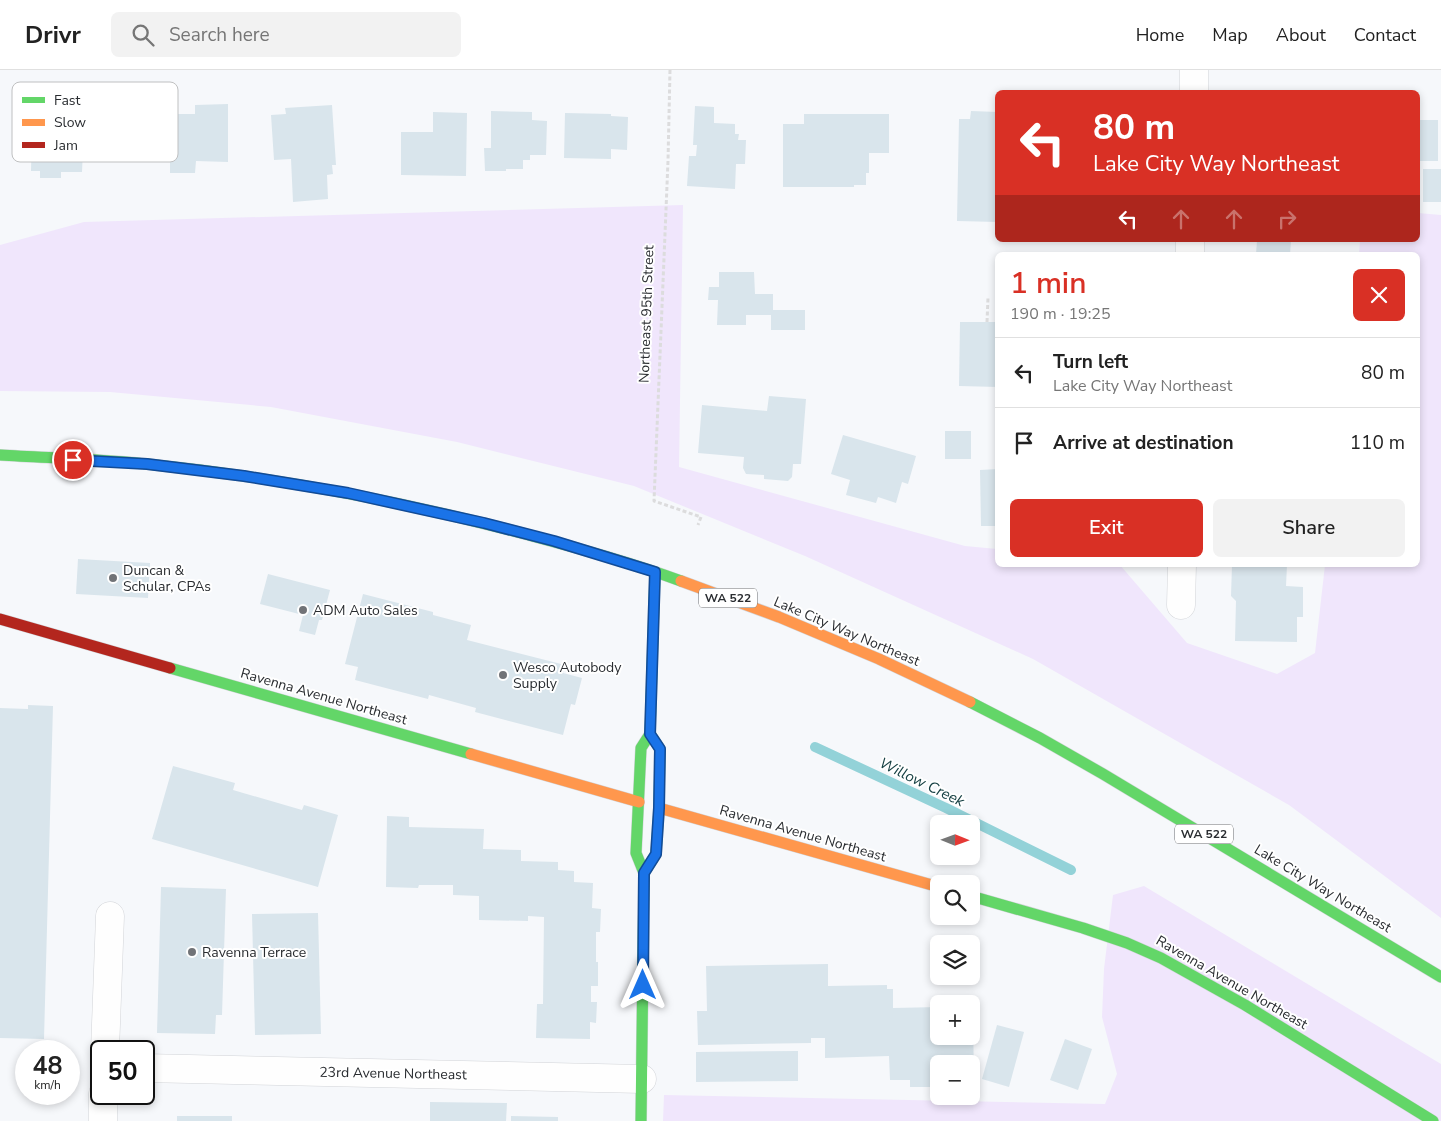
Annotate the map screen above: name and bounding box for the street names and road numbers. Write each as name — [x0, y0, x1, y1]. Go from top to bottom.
street label: Northeast 95th Street — [635, 245, 658, 383]
road number: WA 522 — [699, 588, 757, 608]
street label: Lake City Way Northeast — [771, 592, 923, 671]
street label: Ravenna Avenue Northeast — [238, 664, 409, 729]
street label: Ravenna Avenue Northeast — [717, 801, 888, 866]
road number: WA 522 — [1175, 824, 1233, 844]
street label: Lake City Way Northeast — [1251, 840, 1395, 937]
street label: Ravenna Avenue Northeast — [1152, 931, 1311, 1034]
street label: 23rd Avenue Northeast — [319, 1063, 467, 1084]

